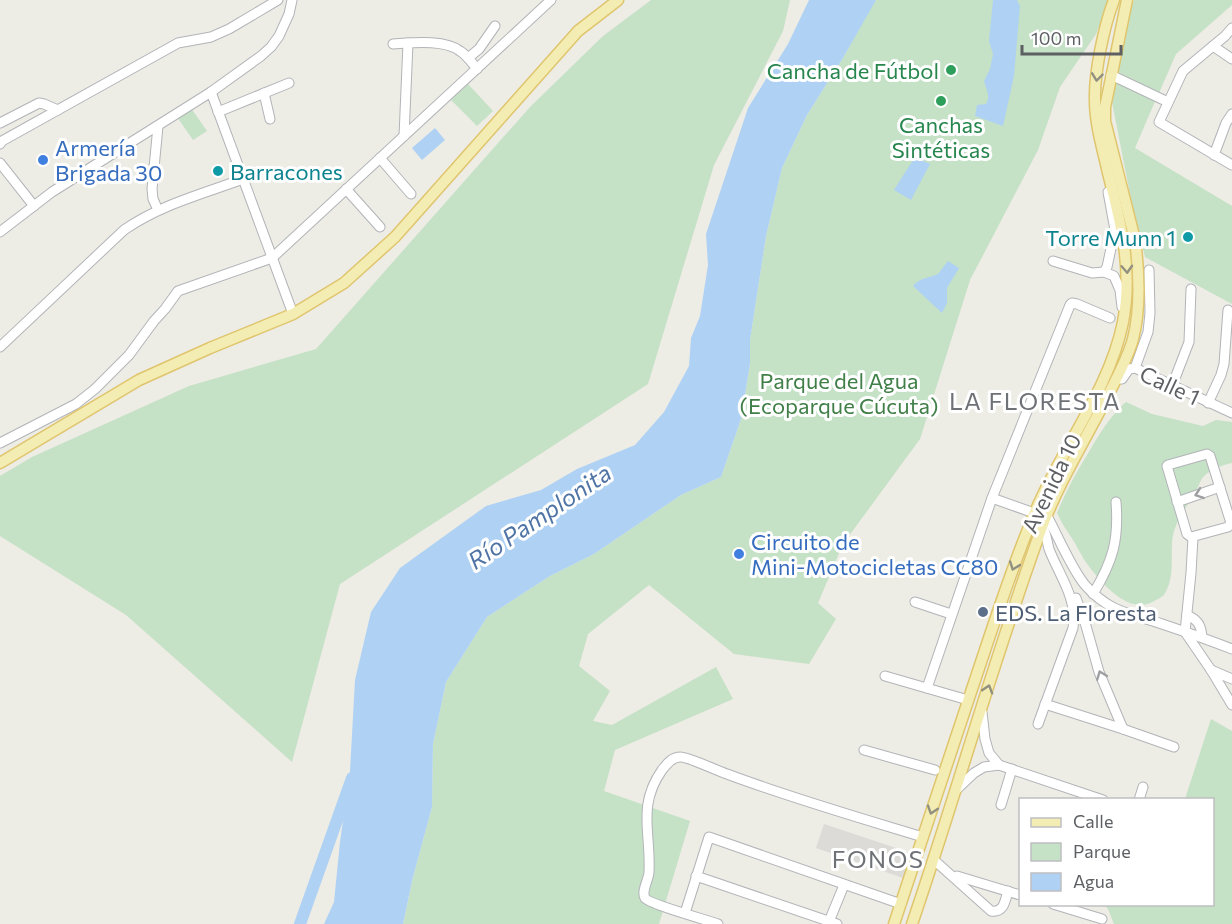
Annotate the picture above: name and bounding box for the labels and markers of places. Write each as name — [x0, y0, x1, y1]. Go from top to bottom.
place label: Cancha de Fútbol — [767, 57, 939, 84]
marker: Cancha de Fútbol — [944, 63, 958, 77]
marker: Canchas Sintéticas — [934, 94, 948, 108]
place label: Canchas Sintéticas — [892, 111, 990, 163]
place label: Armería Brigada 30 — [55, 134, 162, 186]
marker: Armería Brigada 30 — [36, 153, 50, 167]
place label: Barracones — [230, 158, 343, 185]
marker: Barracones — [211, 164, 225, 178]
place label: Torre Munn 1 — [1045, 224, 1176, 251]
marker: Torre Munn 1 — [1181, 230, 1195, 244]
place label: Circuito de Mini-Motocicletas CC80 — [751, 528, 998, 580]
marker: Circuito de Mini-Motocicletas CC80 — [732, 547, 746, 561]
place label: EDS. La Floresta — [995, 599, 1157, 626]
marker: EDS. La Floresta — [976, 605, 990, 619]

